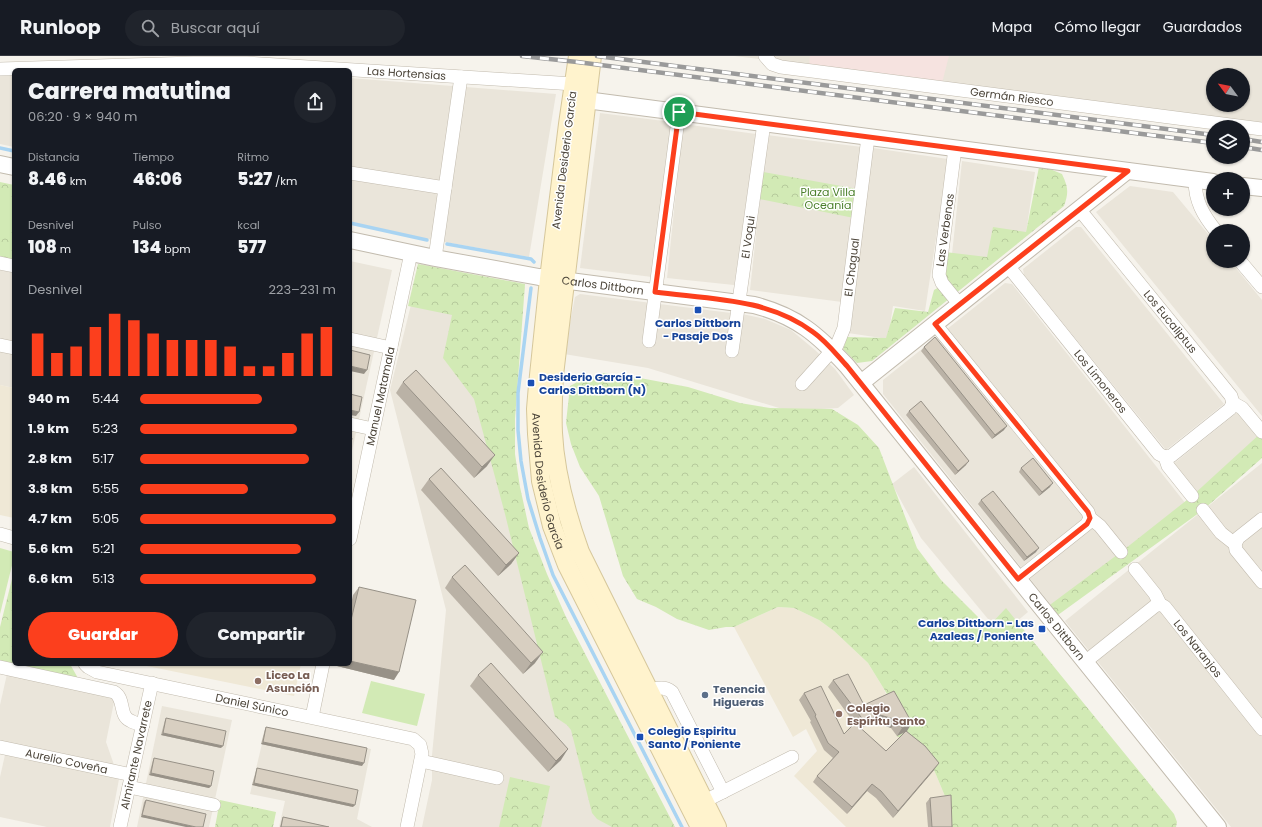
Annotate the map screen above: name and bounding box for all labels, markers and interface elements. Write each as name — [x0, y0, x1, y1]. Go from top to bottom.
search box — [125, 10, 405, 46]
text: Runloop — [20, 14, 101, 41]
icon: search — [139, 17, 161, 39]
text: Buscar aquí — [171, 17, 260, 38]
text: Mapa — [992, 17, 1032, 37]
text: Cómo llegar — [1054, 17, 1141, 37]
text: Guardados — [1163, 17, 1242, 37]
street label: Las Hortensias — [367, 63, 447, 84]
north arrow — [1206, 68, 1250, 112]
map controls — [1206, 68, 1250, 268]
text: Carrera matutina — [28, 76, 231, 107]
button: share — [294, 81, 336, 123]
street label: Germán Riesco — [969, 83, 1055, 110]
street label: Avenida Desiderio García — [548, 90, 580, 230]
pin — [662, 95, 696, 129]
icon: arrive — [668, 101, 690, 123]
text: 06:20 · 9 × 940 m — [28, 107, 137, 126]
button: layers — [1206, 120, 1250, 164]
text: Distancia — [28, 149, 80, 165]
text: Tiempo — [133, 149, 174, 165]
text: Ritmo — [237, 149, 269, 165]
text: 8.46 — [28, 167, 67, 191]
text: 46:06 — [133, 167, 182, 191]
text: 5:27 — [237, 167, 272, 191]
button: + — [1206, 172, 1250, 216]
text: km — [67, 173, 87, 189]
text: /km — [272, 173, 297, 189]
park label: Plaza Villa Oceanía — [801, 184, 855, 213]
street label: Las Verbenas — [932, 192, 958, 268]
street label: El Voqui — [737, 214, 759, 260]
text: Desnivel — [28, 217, 74, 233]
text: Pulso — [133, 217, 162, 233]
text: kcal — [237, 217, 260, 233]
button: − — [1206, 224, 1250, 268]
text: 108 — [28, 235, 57, 259]
text: 134 — [133, 235, 161, 259]
text: 577 — [237, 235, 266, 259]
street label: El Chagual — [840, 237, 863, 298]
text: m — [57, 241, 71, 257]
text: bpm — [161, 241, 191, 257]
street label: Carlos Dittborn — [561, 272, 645, 299]
text: Desnivel — [28, 280, 82, 299]
text: 223–231 m — [268, 280, 336, 299]
street label: Los Eucaliptus — [1140, 287, 1201, 357]
marker: Carlos Dittborn - Pasaje Dos — [693, 305, 703, 315]
place label: Carlos Dittborn - Pasaje Dos — [655, 315, 741, 344]
street label: Manuel Matamala — [362, 345, 399, 447]
street label: Los Limoneros — [1070, 346, 1131, 417]
place label: Desiderio García - Carlos Dittborn (N) — [539, 369, 646, 398]
marker: Desiderio García - Carlos Dittborn (N) — [526, 378, 536, 388]
text: 940 m — [28, 389, 70, 408]
text: 5:44 — [92, 389, 119, 408]
street label: Avenida Desiderio García — [528, 413, 568, 552]
text: 1.9 km — [28, 419, 69, 438]
text: 5:23 — [92, 419, 118, 438]
text: 2.8 km — [28, 449, 72, 468]
text: 5:17 — [92, 449, 114, 468]
text: 3.8 km — [28, 479, 73, 498]
text: 5:55 — [92, 479, 119, 498]
text: 4.7 km — [28, 509, 72, 528]
text: 5:05 — [92, 509, 119, 528]
text: 5.6 km — [28, 539, 73, 558]
text: 5:21 — [92, 539, 115, 558]
text: 6.6 km — [28, 569, 73, 588]
text: 5:13 — [92, 569, 115, 588]
street label: Carlos Dittborn — [1025, 589, 1089, 664]
button: Guardar — [28, 612, 178, 658]
button: Compartir — [186, 612, 336, 658]
place label: Carlos Dittborn - Las Azaleas / Poniente — [918, 615, 1034, 644]
street label: Los Naranjos — [1170, 616, 1226, 681]
marker: Carlos Dittborn - Las Azaleas / Poniente — [1037, 624, 1047, 634]
place label: Liceo La Asunción — [266, 667, 319, 696]
marker: Liceo La Asunción — [253, 676, 263, 686]
place label: Tenencia Higueras — [713, 681, 765, 710]
street label: Daniel Súnico — [214, 689, 290, 720]
marker: Tenencia Higueras — [700, 690, 710, 700]
street label: Almirante Navarrete — [116, 699, 156, 811]
place label: Colegio Espíritu Santo — [847, 700, 925, 729]
marker: Colegio Espíritu Santo — [834, 709, 844, 719]
place label: Colegio Espiritu Santo / Poniente — [648, 723, 741, 752]
marker: Colegio Espiritu Santo / Poniente — [635, 732, 645, 742]
street label: Aurelio Coveña — [24, 745, 109, 778]

